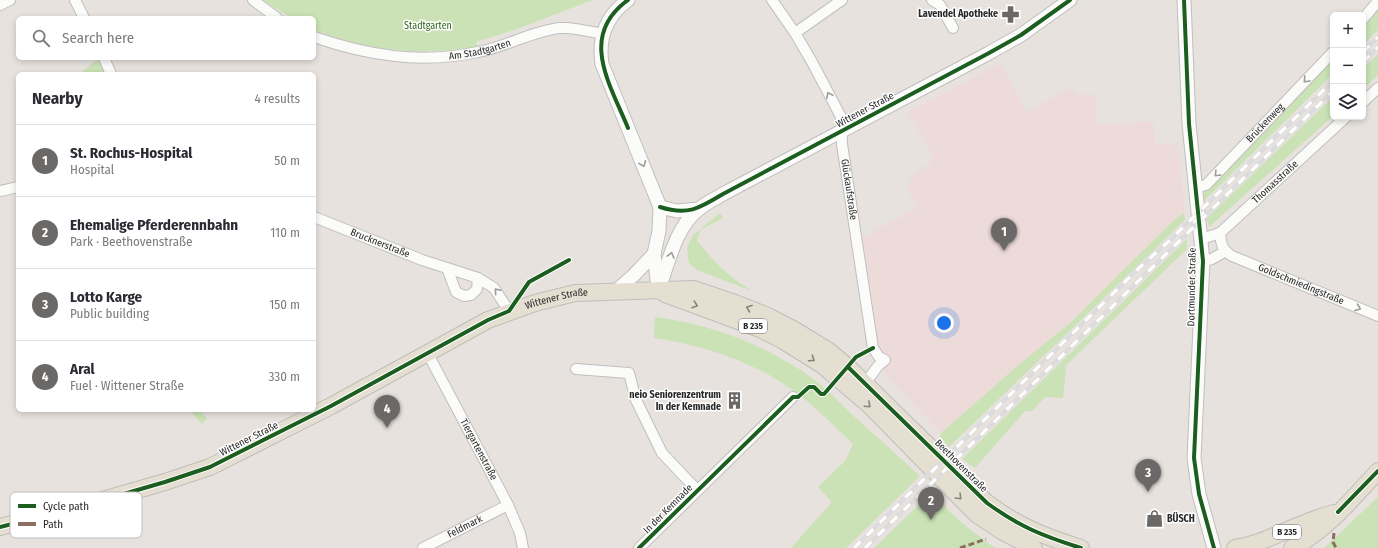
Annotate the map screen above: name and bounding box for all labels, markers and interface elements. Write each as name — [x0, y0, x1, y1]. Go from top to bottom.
pharmacy icon: Lavendel Apotheke — [1001, 4, 1021, 24]
place label: Lavendel Apotheke — [918, 8, 998, 20]
map controls — [1330, 12, 1366, 120]
button: + — [1330, 12, 1366, 48]
search box — [16, 16, 316, 60]
park label: Stadtgarten — [404, 20, 452, 32]
icon: search — [30, 27, 52, 49]
text: Search here — [62, 29, 134, 47]
street label: Am Stadtgarten — [448, 37, 512, 62]
button: − — [1330, 48, 1366, 84]
one-way arrow — [1304, 76, 1311, 83]
button: layers — [1330, 84, 1366, 120]
text: Nearby — [32, 88, 83, 109]
street label: Wittener Straße — [834, 90, 896, 130]
text: 4 results — [254, 91, 300, 106]
one-way arrow — [827, 92, 834, 100]
street label: Brückenweg — [1244, 101, 1287, 145]
text: St. Rochus-Hospital — [70, 144, 192, 162]
text: 1 — [42, 153, 48, 168]
text: 50 m — [274, 153, 300, 168]
street label: Glückaufstraße — [838, 158, 859, 221]
street label: Thomasstraße — [1250, 158, 1301, 206]
one-way arrow — [638, 161, 646, 168]
text: Hospital — [70, 162, 114, 177]
one-way arrow — [1214, 169, 1221, 177]
text: Ehemalige Pferderennbahn — [70, 216, 238, 234]
pin: 1 — [991, 218, 1017, 251]
text: 2 — [42, 225, 48, 240]
text: 110 m — [270, 225, 300, 240]
street label: Brucknerstraße — [349, 226, 411, 260]
text: Park · Beethovenstraße — [70, 234, 193, 249]
street label: Dortmunder Straße — [1185, 247, 1199, 326]
one-way arrow — [666, 252, 675, 259]
street label: Goldschmiedingstraße — [1256, 261, 1346, 307]
street label: Wittener Straße — [524, 287, 588, 312]
text: Lotto Karge — [70, 288, 142, 306]
one-way arrow — [494, 288, 501, 296]
text: 3 — [42, 297, 48, 312]
text: 150 m — [269, 297, 300, 312]
one-way arrow — [691, 300, 698, 308]
one-way arrow — [1355, 304, 1362, 312]
one-way arrow — [746, 305, 753, 313]
text: Public building — [70, 306, 149, 321]
your location — [934, 313, 954, 333]
road number: B 235 — [739, 319, 767, 333]
one-way arrow — [808, 354, 815, 361]
text: Aral — [70, 360, 95, 378]
text: 4 — [42, 369, 48, 384]
text: 330 m — [268, 369, 300, 384]
text: Fuel · Wittener Straße — [70, 378, 184, 393]
place label: neio Seniorenzentrum In der Kemnade — [629, 389, 721, 413]
building icon: neio Seniorenzentrum In der Kemnade — [724, 391, 744, 411]
pin: 4 — [374, 395, 400, 428]
one-way arrow — [863, 400, 870, 407]
street label: Tiergartenstraße — [457, 417, 500, 482]
street label: Wittener Straße — [218, 419, 280, 459]
street label: Beethovenstraße — [932, 437, 990, 495]
pin: 3 — [1135, 459, 1161, 492]
street label: In der Kemnade — [641, 482, 695, 536]
pin: 2 — [918, 487, 944, 520]
legend — [10, 492, 142, 538]
one-way arrow — [955, 492, 962, 500]
text: Cycle path — [43, 500, 89, 513]
shop icon: BÜSCH — [1144, 509, 1164, 529]
place label: BÜSCH — [1167, 512, 1195, 525]
street label: Feldmark — [445, 513, 485, 541]
text: Path — [43, 518, 63, 531]
road number: B 235 — [1273, 525, 1301, 539]

